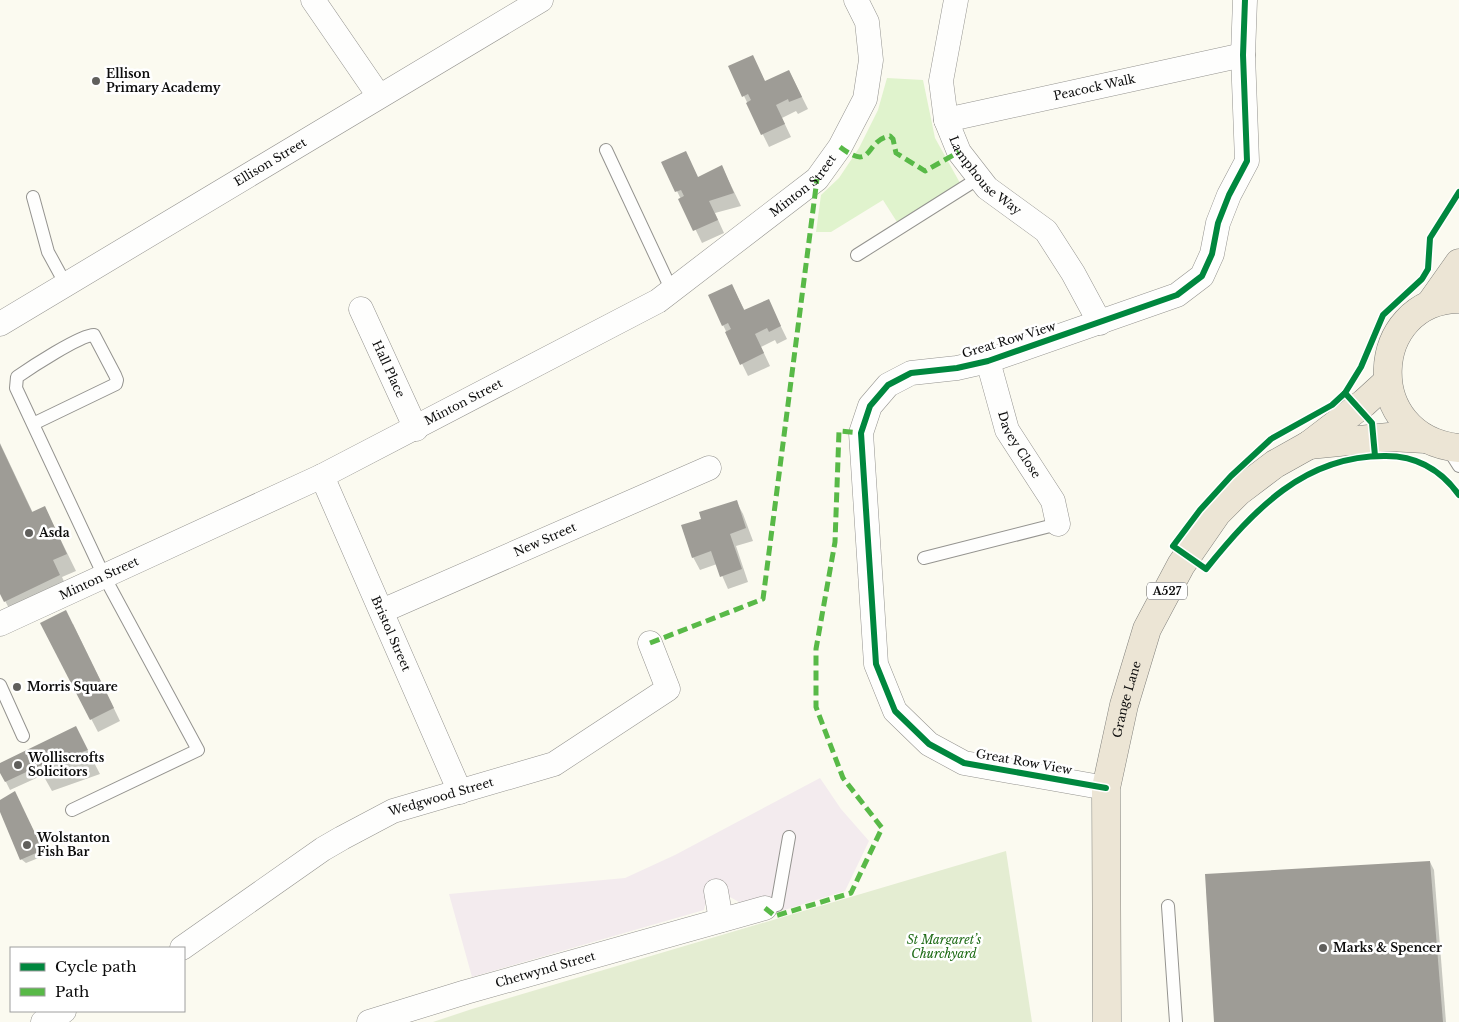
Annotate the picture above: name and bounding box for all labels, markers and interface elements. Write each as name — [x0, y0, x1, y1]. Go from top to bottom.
place label: Ellison Primary Academy — [106, 66, 221, 95]
street label: Peacock Walk — [1052, 71, 1137, 103]
marker: Ellison Primary Academy — [90, 75, 102, 87]
street label: Lamphouse Way — [946, 133, 1025, 218]
street label: Ellison Street — [231, 134, 309, 189]
street label: Minton Street — [766, 151, 839, 220]
street label: Great Row View — [960, 318, 1058, 361]
street label: Hall Place — [369, 338, 409, 400]
street label: Minton Street — [422, 375, 505, 428]
street label: Davey Close — [995, 409, 1044, 481]
street label: New Street — [511, 519, 579, 559]
place label: Asda — [38, 525, 70, 540]
marker: Asda — [23, 527, 35, 539]
street label: Minton Street — [57, 553, 141, 603]
road number: A527 — [1147, 582, 1187, 600]
street label: Bristol Street — [368, 594, 414, 674]
street label: Grange Lane — [1109, 659, 1144, 739]
place label: Morris Square — [27, 679, 118, 694]
marker: Morris Square — [11, 681, 23, 693]
street label: Great Row View — [975, 746, 1074, 778]
place label: Wolliscrofts Solicitors — [27, 750, 105, 779]
marker: Wolliscrofts Solicitors — [12, 759, 24, 771]
street label: Wedgwood Street — [386, 774, 496, 819]
place label: Wolstanton Fish Bar — [36, 830, 110, 859]
marker: Wolstanton Fish Bar — [21, 839, 33, 851]
park label: St Margaret’s Churchyard — [907, 932, 982, 961]
place label: Marks & Spencer — [1333, 940, 1442, 955]
marker: Marks & Spencer — [1317, 942, 1329, 954]
legend — [10, 947, 185, 1012]
street label: Chetwynd Street — [494, 948, 597, 990]
text: Cycle path — [55, 957, 137, 976]
text: Path — [55, 982, 89, 1001]

